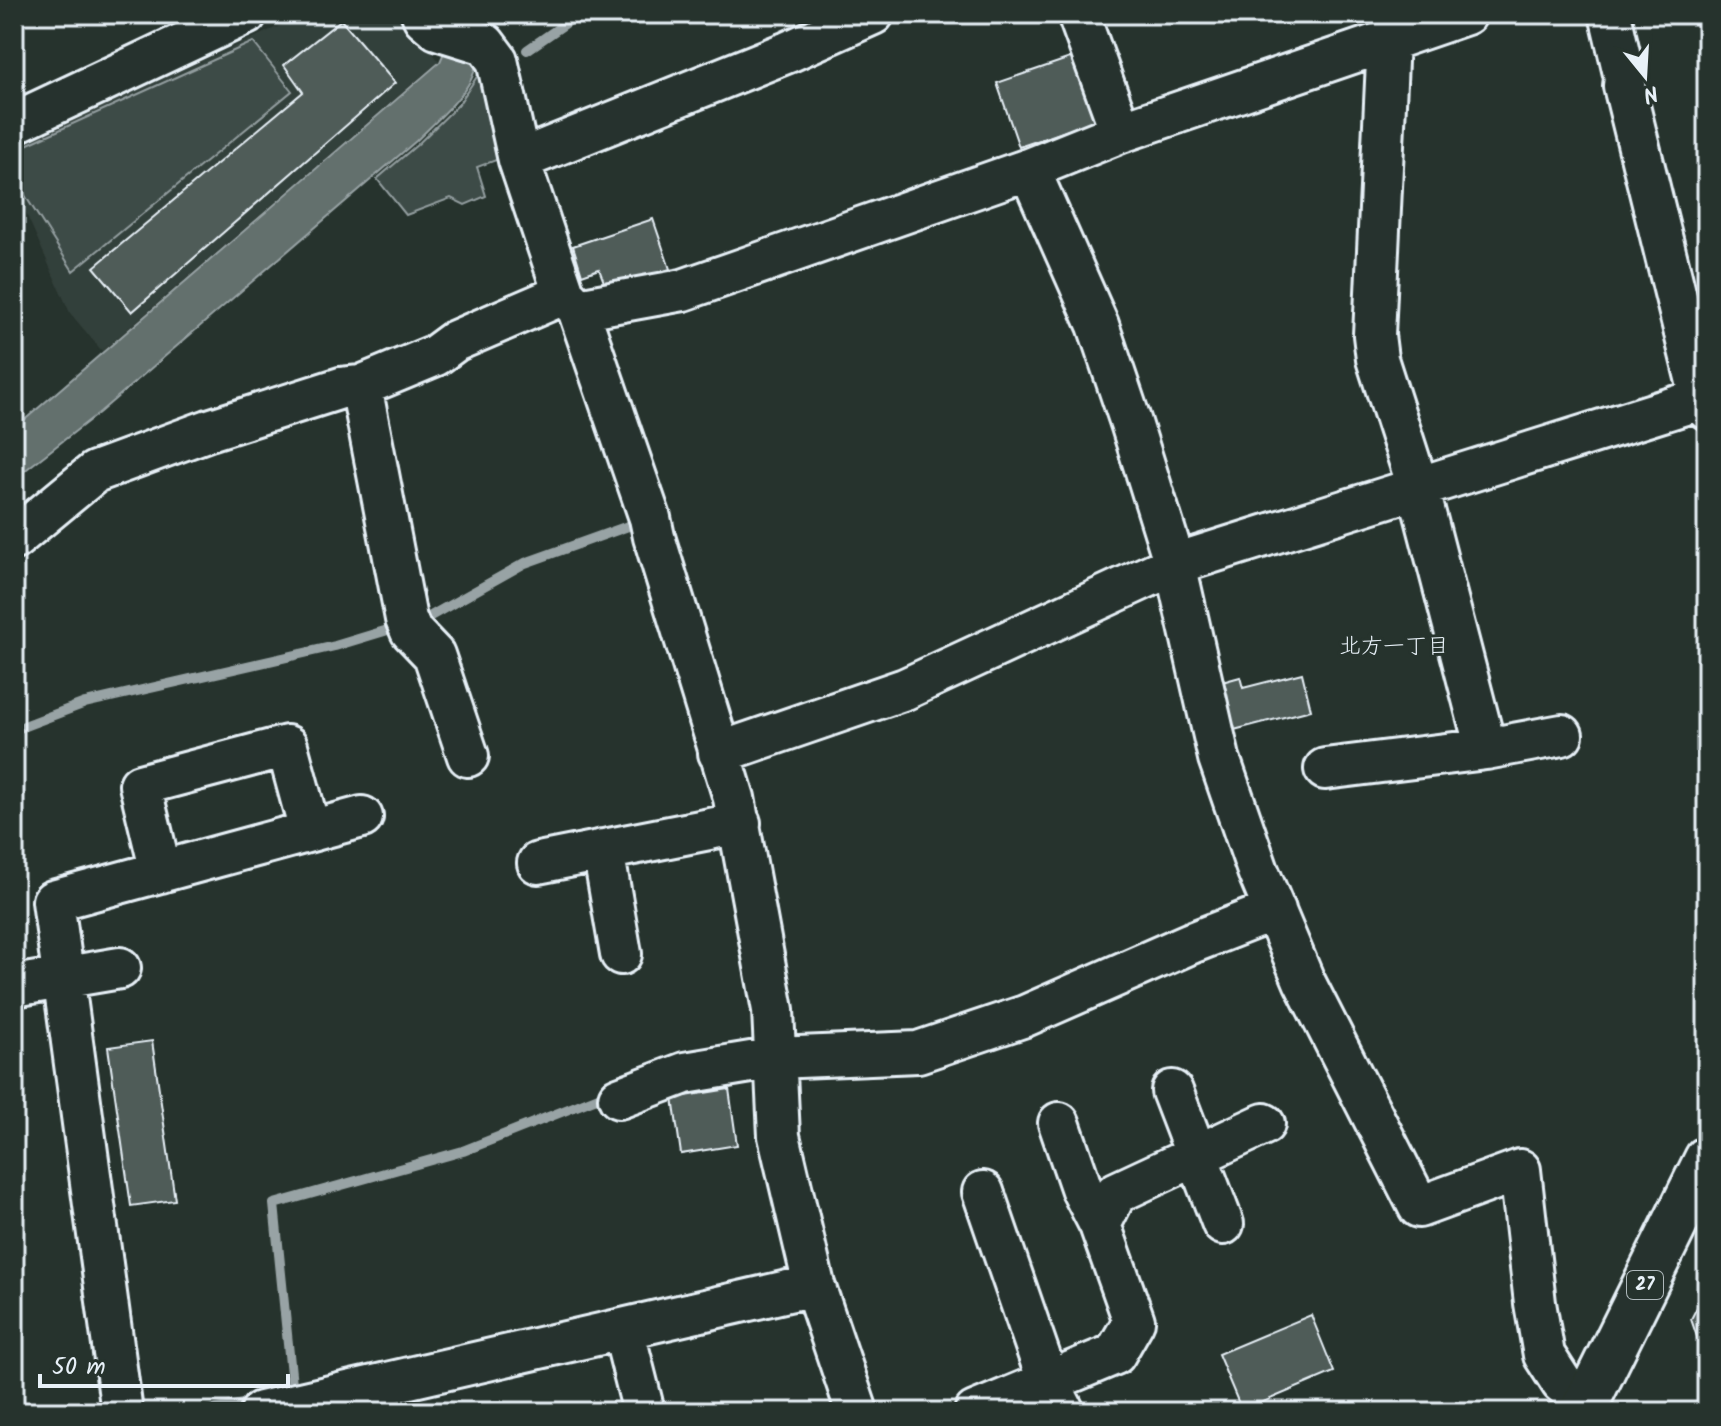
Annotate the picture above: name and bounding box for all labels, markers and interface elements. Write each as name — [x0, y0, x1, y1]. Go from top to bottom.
north arrow — [1605, 36, 1685, 116]
text: N — [1638, 74, 1662, 111]
district label: 北方一丁目 — [1339, 630, 1449, 665]
road number: 27 — [1627, 1271, 1663, 1299]
scale bar — [40, 1338, 288, 1388]
text: 50 m — [52, 1348, 106, 1387]

